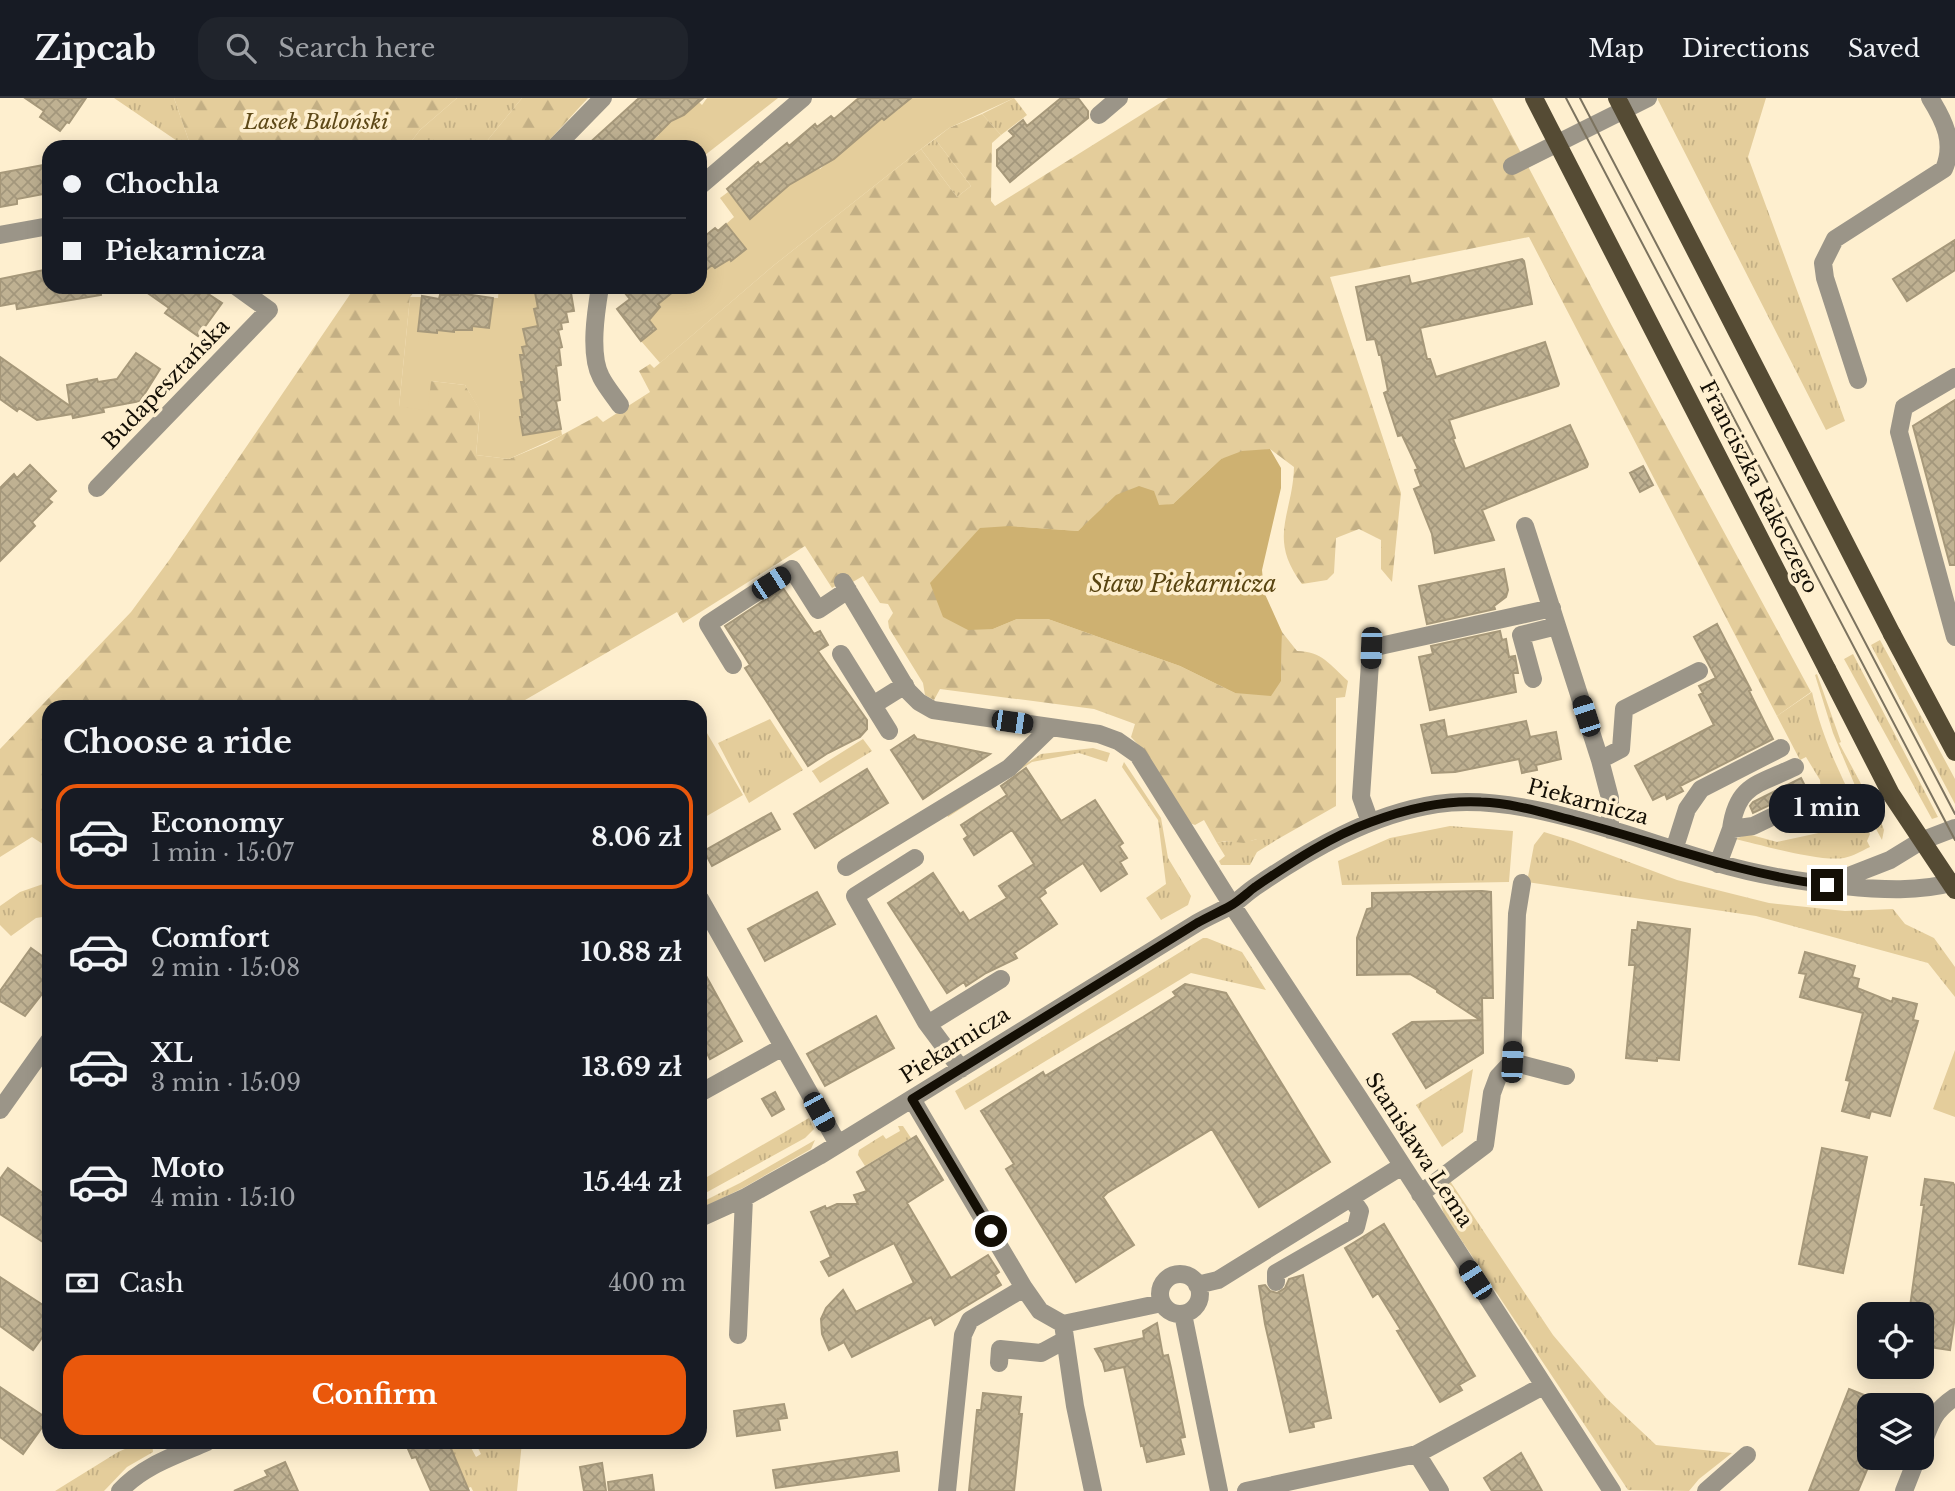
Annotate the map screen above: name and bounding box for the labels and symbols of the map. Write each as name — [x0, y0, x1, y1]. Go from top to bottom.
park label: Lasek Buloński — [242, 109, 389, 135]
street label: Budapesztańska — [97, 313, 235, 455]
street label: Franciszka Rakoczego — [1694, 376, 1824, 598]
car — [748, 563, 795, 603]
water label: Staw Piekarnicza — [1089, 570, 1277, 598]
car — [1360, 627, 1383, 669]
car — [1570, 693, 1603, 739]
car — [990, 709, 1035, 735]
street label: Piekarnicza — [1525, 773, 1652, 831]
callout: 1 min — [1769, 784, 1885, 832]
route end — [1811, 869, 1843, 901]
street label: Piekarnicza — [895, 1001, 1015, 1089]
car — [1501, 1040, 1524, 1084]
street label: Stanisława Lema — [1359, 1068, 1479, 1232]
car — [800, 1089, 839, 1135]
route start — [975, 1215, 1007, 1247]
car — [1455, 1257, 1496, 1303]

